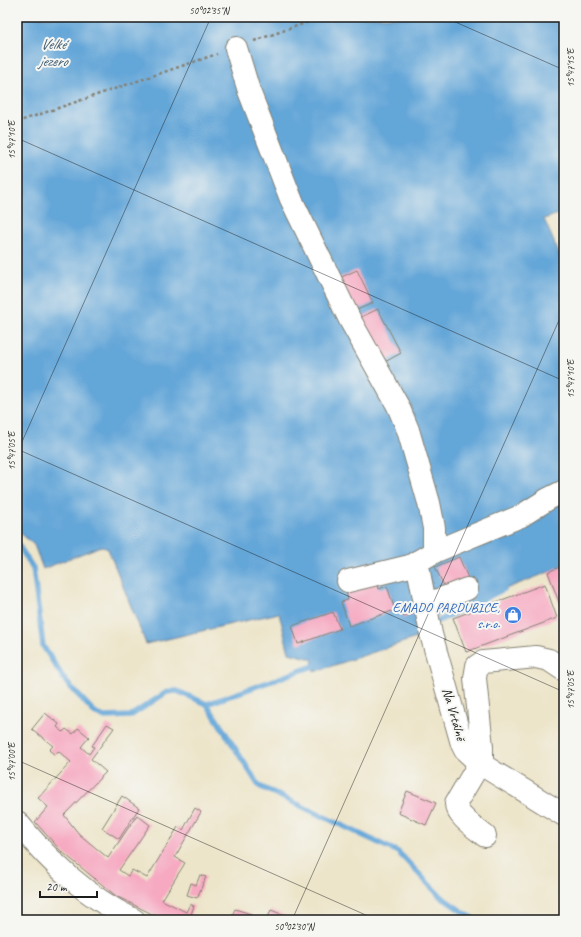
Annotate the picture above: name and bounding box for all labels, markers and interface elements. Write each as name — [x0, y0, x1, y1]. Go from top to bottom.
text: 50°02'35"N — [189, 4, 231, 17]
water label: Velké jezero — [37, 35, 70, 71]
text: 15°47'15"E — [564, 47, 577, 87]
text: 15°47'10"E — [5, 119, 18, 159]
text: 15°47'10"E — [564, 358, 577, 398]
text: 15°47'05"E — [5, 430, 18, 470]
place label: EMADO PARDUBICE, s.r.o. — [392, 599, 500, 632]
shop icon: EMADO PARDUBICE, s.r.o. — [503, 605, 523, 625]
text: 15°47'05"E — [564, 669, 577, 709]
street label: Na Vrtálně — [438, 686, 470, 744]
text: 15°47'00"E — [5, 741, 18, 781]
scale bar — [40, 873, 97, 899]
text: 20 m — [46, 879, 68, 895]
text: 50°02'30"N — [274, 920, 316, 933]

